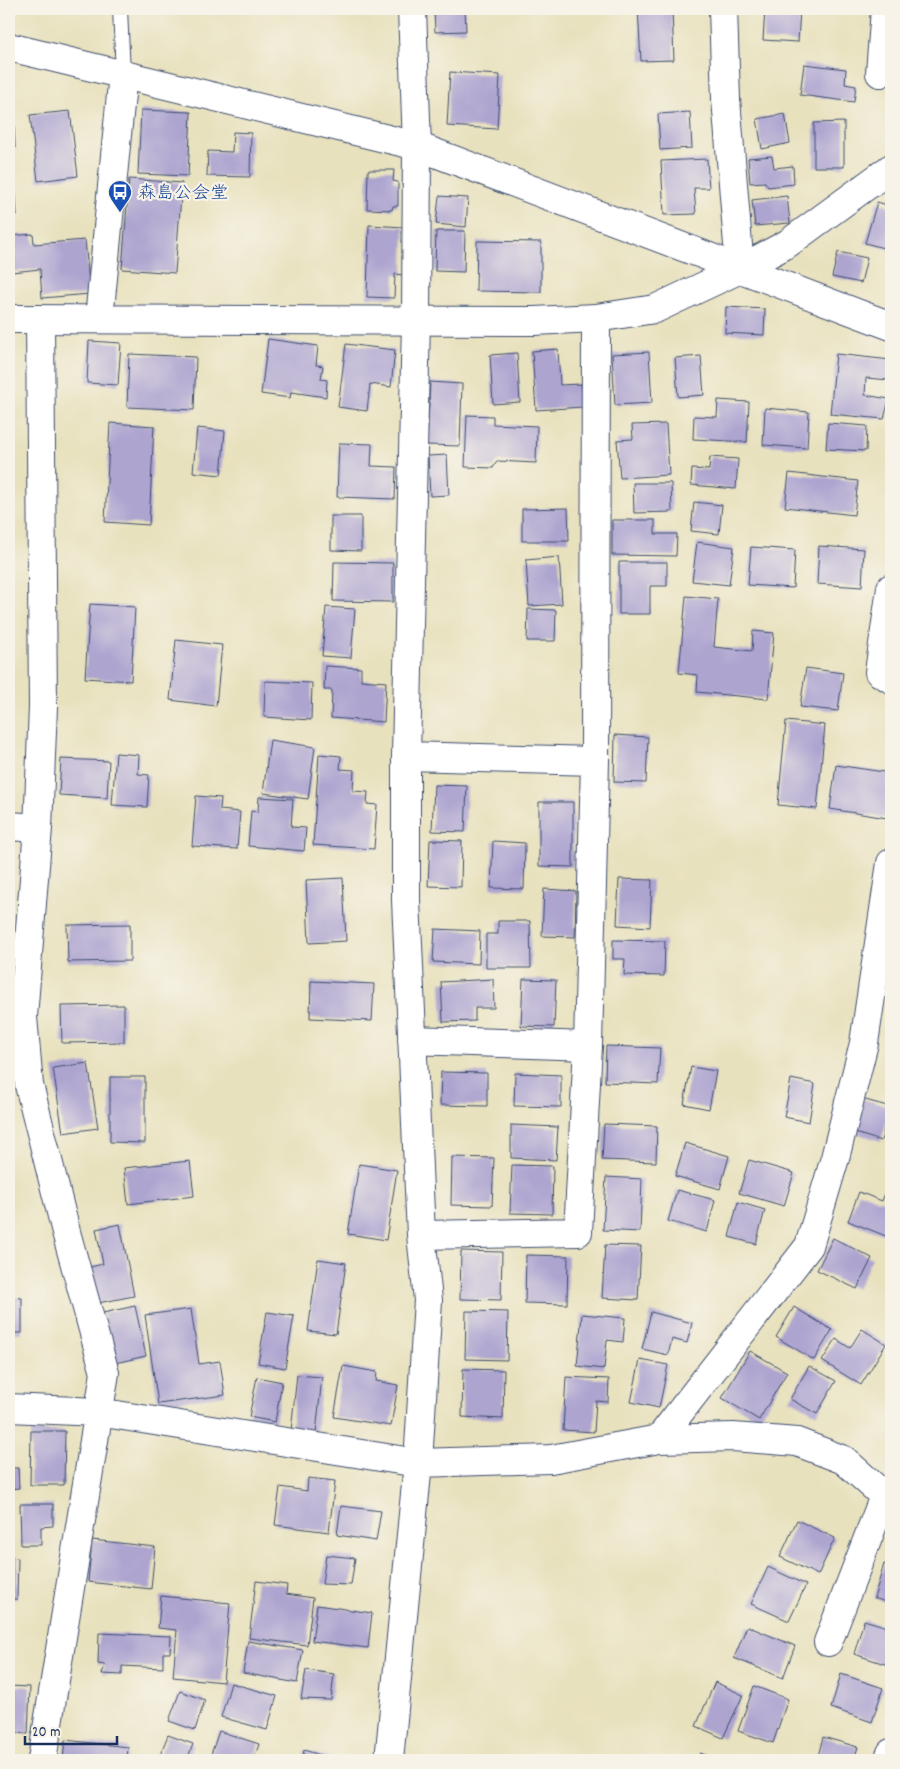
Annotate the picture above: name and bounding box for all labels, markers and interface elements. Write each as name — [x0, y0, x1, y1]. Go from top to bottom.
bus stop icon: 森島公会堂 — [107, 179, 133, 213]
place label: 森島公会堂 — [138, 182, 228, 207]
scale bar — [25, 1714, 118, 1746]
text: 20 m — [32, 1722, 60, 1744]

